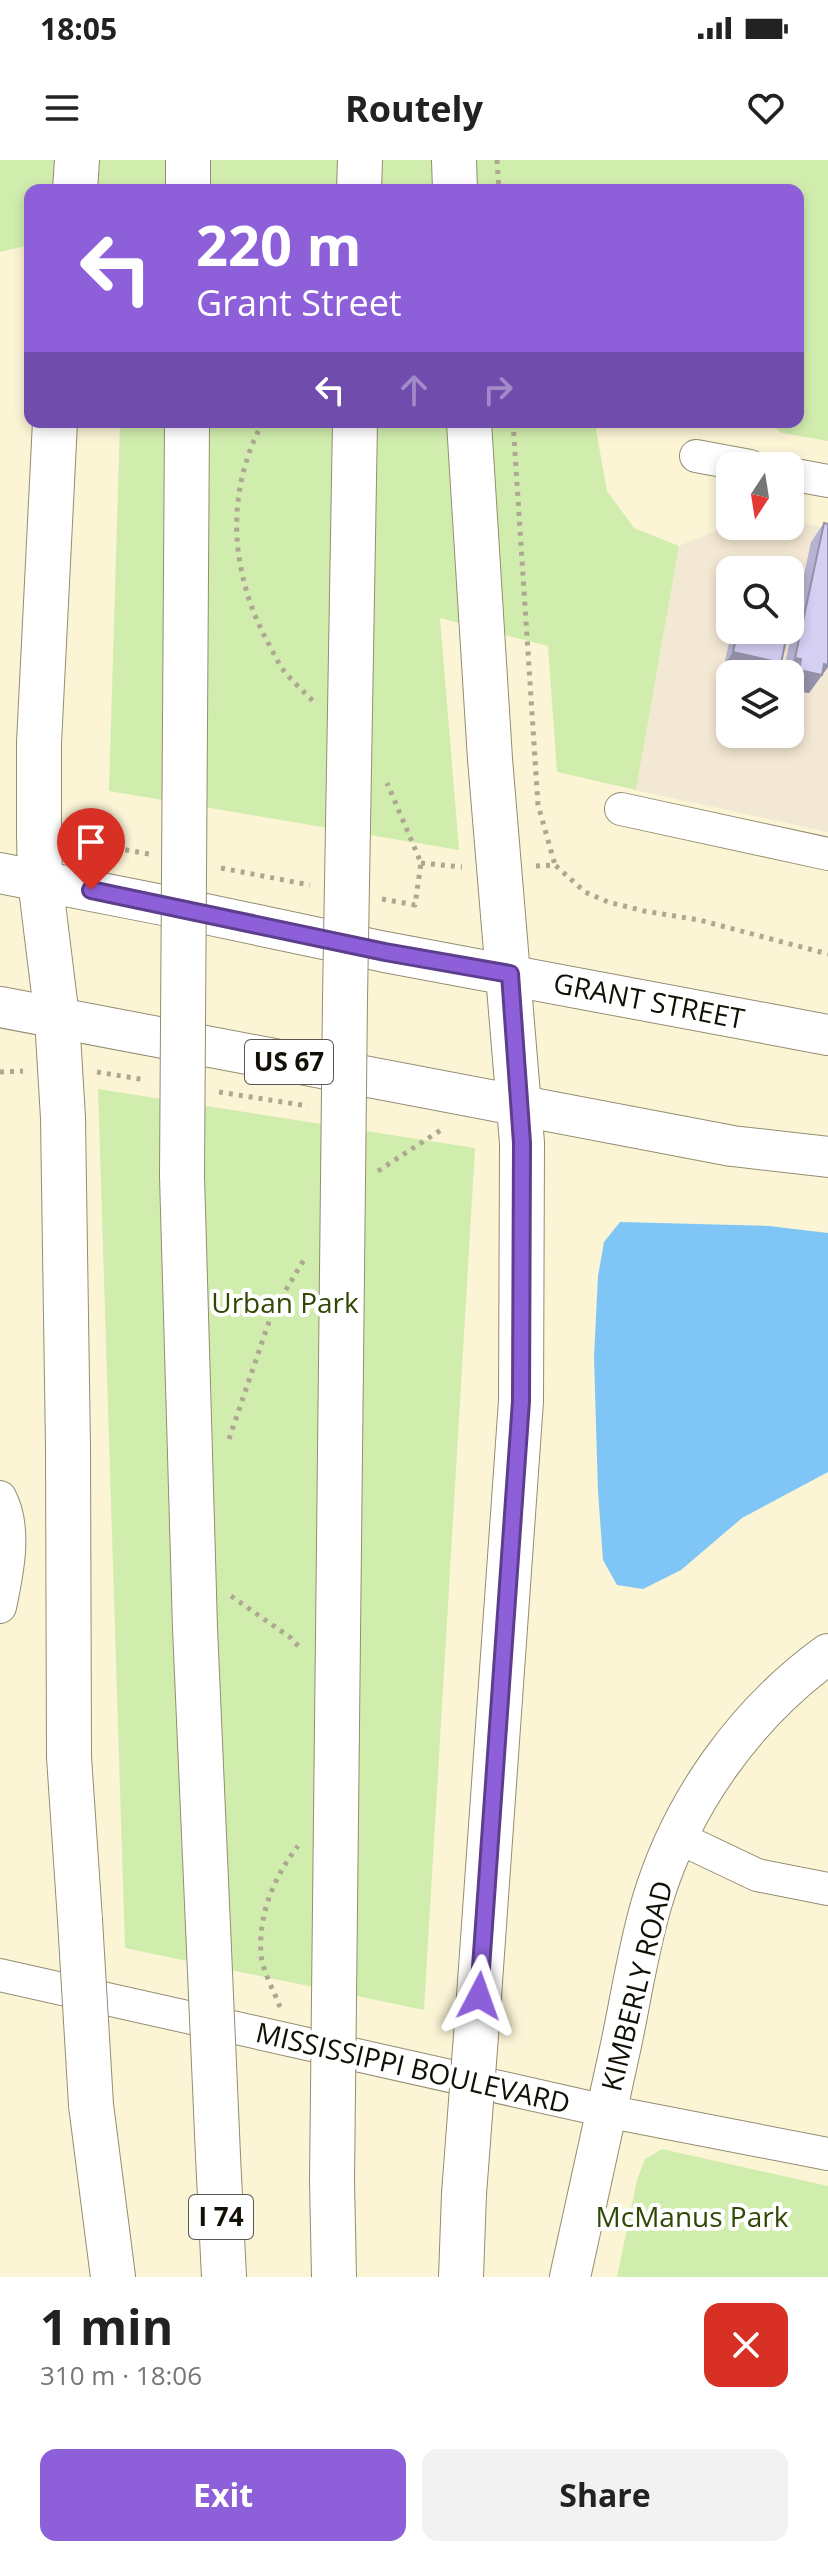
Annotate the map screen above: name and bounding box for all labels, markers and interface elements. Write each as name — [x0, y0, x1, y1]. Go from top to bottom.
text: 18:05 — [40, 8, 117, 49]
text: Routely — [345, 84, 483, 133]
icon: menu — [40, 86, 84, 130]
icon: heart — [744, 86, 788, 130]
text: 220 m — [196, 206, 362, 282]
icon: left — [64, 216, 168, 320]
text: Grant Street — [196, 278, 402, 327]
icon: left — [308, 368, 352, 412]
icon: ahead — [392, 368, 436, 412]
icon: right — [476, 368, 520, 412]
north arrow — [716, 452, 804, 540]
map controls — [716, 452, 804, 748]
button: search — [716, 556, 804, 644]
button: layers — [716, 660, 804, 748]
pin — [57, 808, 125, 890]
icon: arrive — [69, 820, 113, 864]
street label: GRANT STREET — [550, 963, 748, 1037]
road number: US 67 — [245, 1040, 333, 1084]
park label: Urban Park — [211, 1283, 359, 1321]
street label: KIMBERLY ROAD — [592, 1877, 681, 2095]
position arrow — [437, 1954, 521, 2038]
street label: MISSISSIPPI BOULEVARD — [252, 2012, 574, 2122]
road number: I 74 — [189, 2195, 253, 2239]
park label: McManus Park — [596, 2197, 789, 2235]
text: 1 min — [40, 2294, 173, 2359]
button: close — [704, 2303, 788, 2387]
text: 310 m · 18:06 — [40, 2357, 202, 2393]
button: Exit — [40, 2449, 406, 2541]
button: Share — [422, 2449, 788, 2541]

